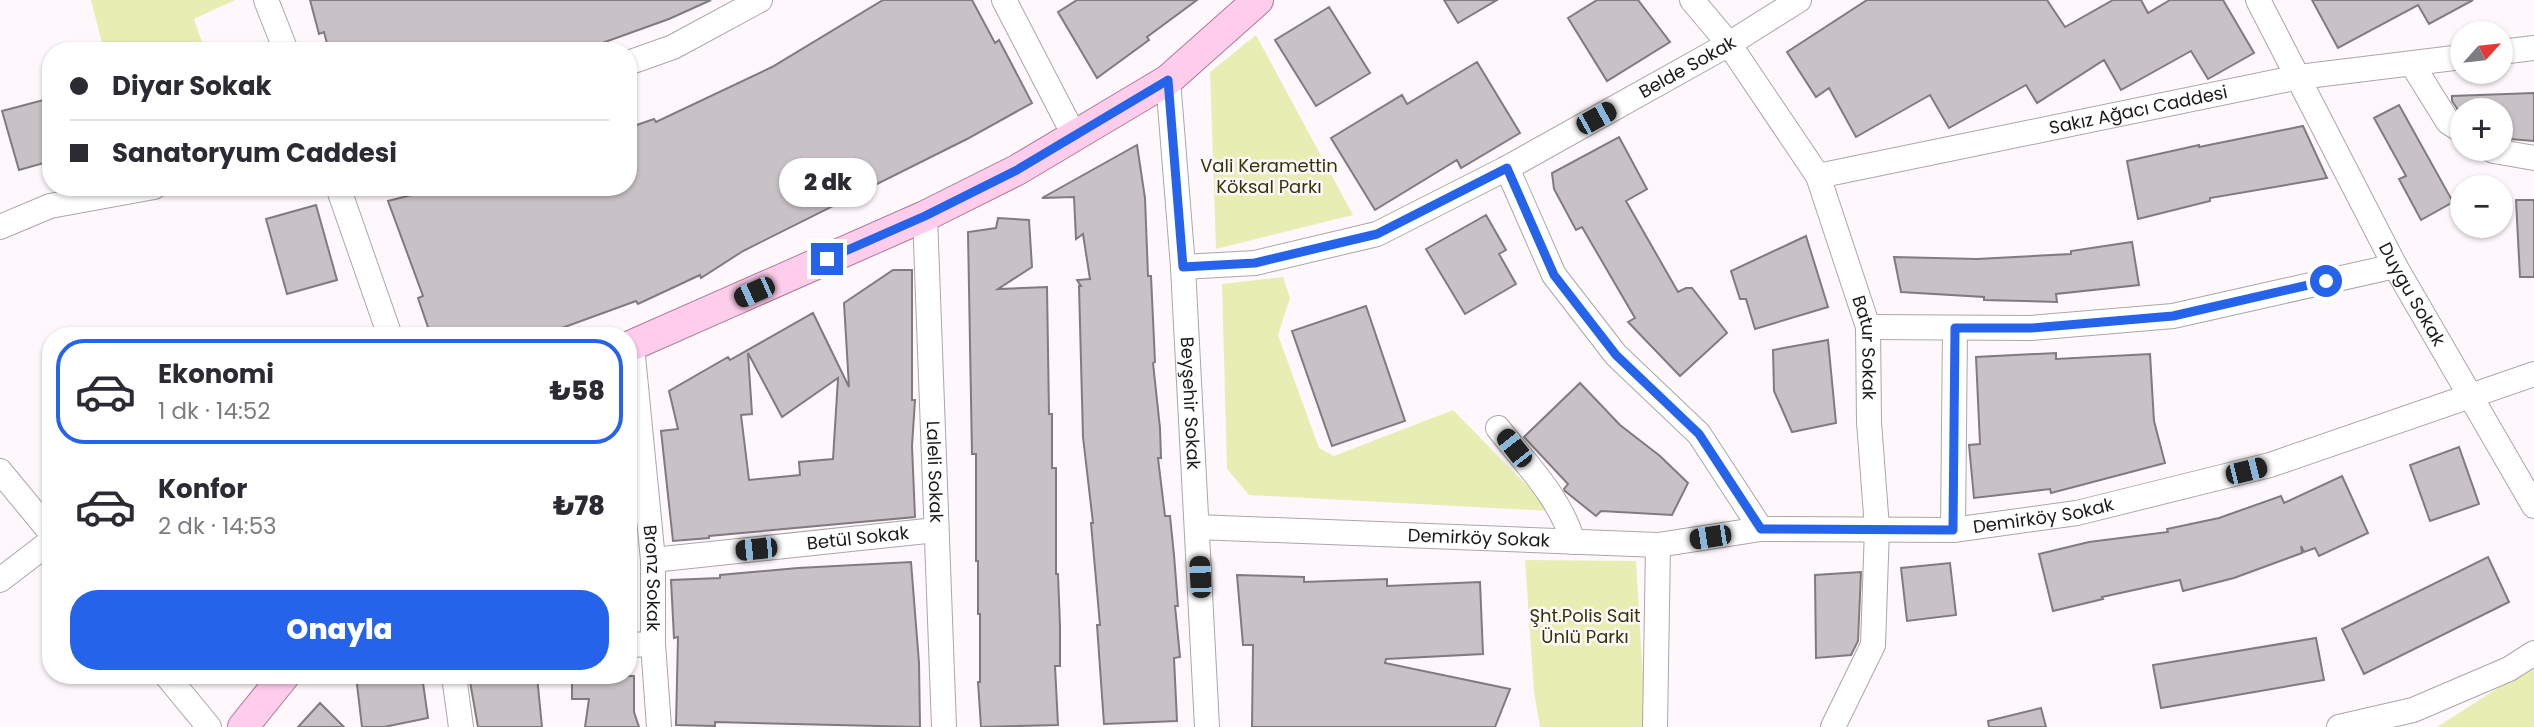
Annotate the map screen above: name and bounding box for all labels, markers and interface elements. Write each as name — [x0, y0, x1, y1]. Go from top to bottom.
north arrow — [2450, 21, 2513, 84]
map controls — [2450, 21, 2513, 238]
street label: Belde Sokak — [1634, 29, 1741, 104]
text: Diyar Sokak — [112, 68, 272, 104]
street label: Sakız Ağacı Caddesi — [2047, 79, 2230, 140]
button: + — [2450, 98, 2513, 161]
car — [1573, 99, 1620, 137]
text: Sanatoryum Caddesi — [112, 135, 397, 171]
park label: Vali Keramettin Köksal Parkı — [1200, 153, 1338, 199]
callout: 2 dk — [778, 158, 876, 206]
text: 2 dk — [804, 166, 852, 198]
button: − — [2450, 175, 2513, 238]
street label: Duygu Sokak — [2373, 238, 2452, 351]
route end — [811, 243, 843, 275]
route start — [2310, 265, 2342, 297]
car — [731, 274, 778, 310]
street label: Batur Sokak — [1846, 292, 1882, 401]
street label: Beyşehir Sokak — [1175, 336, 1207, 471]
text: Ekonomi — [158, 356, 274, 392]
icon: car — [74, 360, 137, 423]
text: ₺58 — [550, 373, 605, 409]
text: 1 dk · 14:52 — [158, 395, 270, 427]
street label: Laleli Sokak — [921, 420, 949, 524]
car — [1493, 425, 1536, 471]
car — [2224, 456, 2269, 486]
text: Konfor — [158, 471, 247, 507]
icon: car — [74, 475, 137, 538]
text: ₺78 — [553, 488, 605, 524]
street label: Demirköy Sokak — [1971, 491, 2117, 539]
text: 2 dk · 14:53 — [158, 510, 277, 542]
street label: Betül Sokak — [806, 520, 911, 556]
street label: Demirköy Sokak — [1407, 522, 1551, 553]
car — [1688, 523, 1733, 551]
street label: Bronz Sokak — [638, 524, 666, 632]
car — [735, 536, 778, 562]
car — [1189, 555, 1212, 599]
button: Onayla — [70, 590, 609, 670]
park label: Şht.Polis Sait Ünlü Parkı — [1529, 603, 1641, 649]

